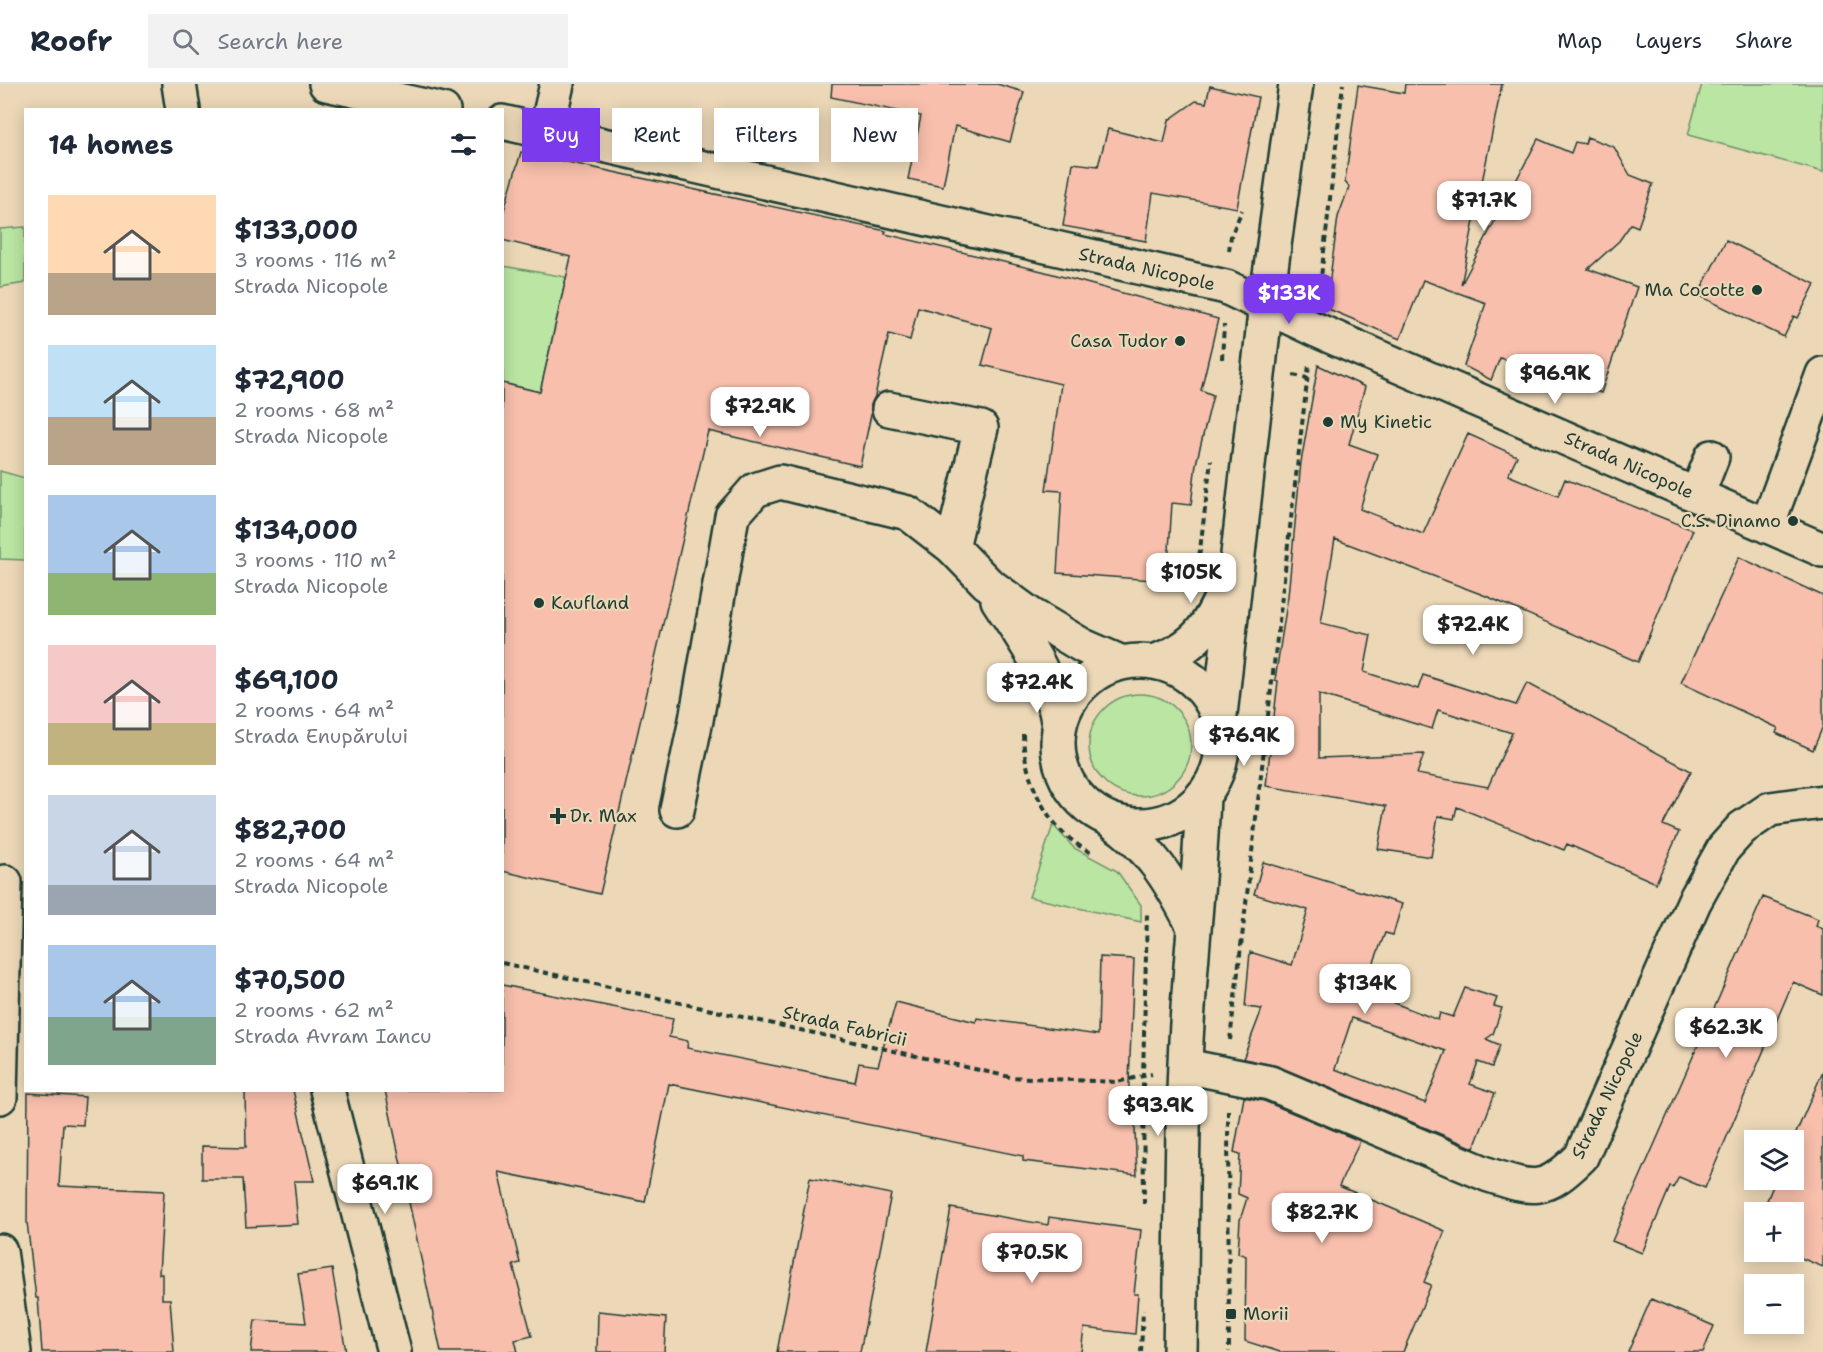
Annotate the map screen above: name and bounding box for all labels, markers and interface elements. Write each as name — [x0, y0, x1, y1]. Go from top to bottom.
search box — [148, 14, 568, 68]
text: Roofr — [30, 22, 112, 60]
icon: search — [169, 25, 202, 58]
text: Search here — [217, 27, 343, 56]
text: Map — [1557, 27, 1602, 55]
text: Layers — [1635, 27, 1702, 55]
text: Share — [1735, 27, 1793, 55]
chip: Buy — [522, 108, 600, 162]
chip: Rent — [612, 108, 702, 162]
chip: Filters — [714, 108, 819, 162]
chip: New — [831, 108, 918, 162]
text: 14 homes — [48, 127, 174, 162]
icon: filters — [447, 128, 480, 161]
pin: $71.7K — [1435, 181, 1533, 232]
text: $71.7K — [1451, 187, 1517, 213]
text: $133,000 — [234, 212, 358, 247]
icon: home — [96, 219, 168, 291]
street label: Strada Nicopole — [1076, 242, 1218, 296]
text: 3 rooms · 116 m² — [234, 247, 396, 273]
text: Strada Nicopole — [234, 273, 389, 299]
pin: $133K — [1247, 274, 1331, 325]
place label: Ma Cocotte — [1644, 278, 1745, 302]
text: $133K — [1258, 280, 1320, 306]
marker: Ma Cocotte — [1750, 283, 1764, 297]
place label: Casa Tudor — [1070, 329, 1168, 353]
marker: Casa Tudor — [1173, 334, 1187, 348]
pin: $96.9K — [1506, 354, 1604, 405]
text: $96.9K — [1519, 360, 1591, 386]
text: $72,900 — [234, 362, 345, 397]
icon: home — [96, 369, 168, 441]
pin: $72.9K — [711, 387, 809, 438]
text: $72.9K — [724, 393, 796, 419]
text: 2 rooms · 68 m² — [234, 397, 394, 423]
place label: My Kinetic — [1340, 410, 1432, 434]
marker: My Kinetic — [1321, 415, 1335, 429]
text: Strada Nicopole — [234, 423, 389, 449]
street label: Strada Nicopole — [1561, 426, 1697, 504]
place label: C.S. Dinamo — [1681, 509, 1781, 533]
text: $134,000 — [234, 512, 358, 547]
marker: C.S. Dinamo — [1786, 514, 1800, 528]
icon: home — [96, 519, 168, 591]
text: 3 rooms · 110 m² — [234, 547, 397, 573]
pin: $105K — [1149, 553, 1233, 604]
text: $105K — [1160, 559, 1222, 585]
text: Strada Nicopole — [234, 573, 389, 599]
place label: Kaufland — [551, 591, 629, 615]
marker: Kaufland — [532, 596, 546, 610]
pin: $72.4K — [1424, 605, 1522, 656]
text: $72.4K — [1437, 611, 1509, 637]
text: $69,100 — [234, 662, 339, 697]
pin: $72.4K — [988, 663, 1086, 714]
icon: home — [96, 669, 168, 741]
text: $72.4K — [1001, 669, 1073, 695]
text: 2 rooms · 64 m² — [234, 697, 394, 723]
pin: $76.9K — [1195, 716, 1293, 767]
text: $76.9K — [1208, 722, 1280, 748]
text: Strada Enupărului — [234, 723, 408, 749]
place label: Dr. Max — [570, 804, 637, 828]
marker: Dr. Max — [551, 809, 565, 823]
text: $82,700 — [234, 812, 347, 847]
icon: home — [96, 819, 168, 891]
text: 2 rooms · 64 m² — [234, 847, 394, 873]
text: Strada Nicopole — [234, 873, 389, 899]
text: $70,500 — [234, 962, 346, 997]
pin: $134K — [1323, 964, 1407, 1015]
icon: home — [96, 969, 168, 1041]
text: $134K — [1333, 970, 1397, 996]
text: 2 rooms · 62 m² — [234, 997, 394, 1023]
street label: Strada Fabricii — [780, 1000, 910, 1052]
pin: $62.3K — [1677, 1008, 1775, 1059]
text: $62.3K — [1689, 1014, 1763, 1040]
text: Strada Avram Iancu — [234, 1023, 431, 1049]
street label: Strada Nicopole — [1566, 1027, 1648, 1163]
pin: $93.9K — [1109, 1086, 1207, 1137]
text: $93.9K — [1122, 1092, 1194, 1118]
map controls — [1744, 1130, 1804, 1334]
button: layers — [1744, 1130, 1804, 1190]
pin: $69.1K — [336, 1164, 434, 1215]
text: $69.1K — [351, 1170, 419, 1196]
pin: $82.7K — [1273, 1193, 1371, 1244]
text: $82.7K — [1286, 1199, 1358, 1225]
button: + — [1744, 1202, 1804, 1262]
pin: $70.5K — [983, 1233, 1081, 1284]
text: $70.5K — [996, 1239, 1068, 1265]
button: − — [1744, 1274, 1804, 1334]
place label: Morii — [1243, 1302, 1289, 1326]
marker: Morii — [1224, 1307, 1238, 1321]

